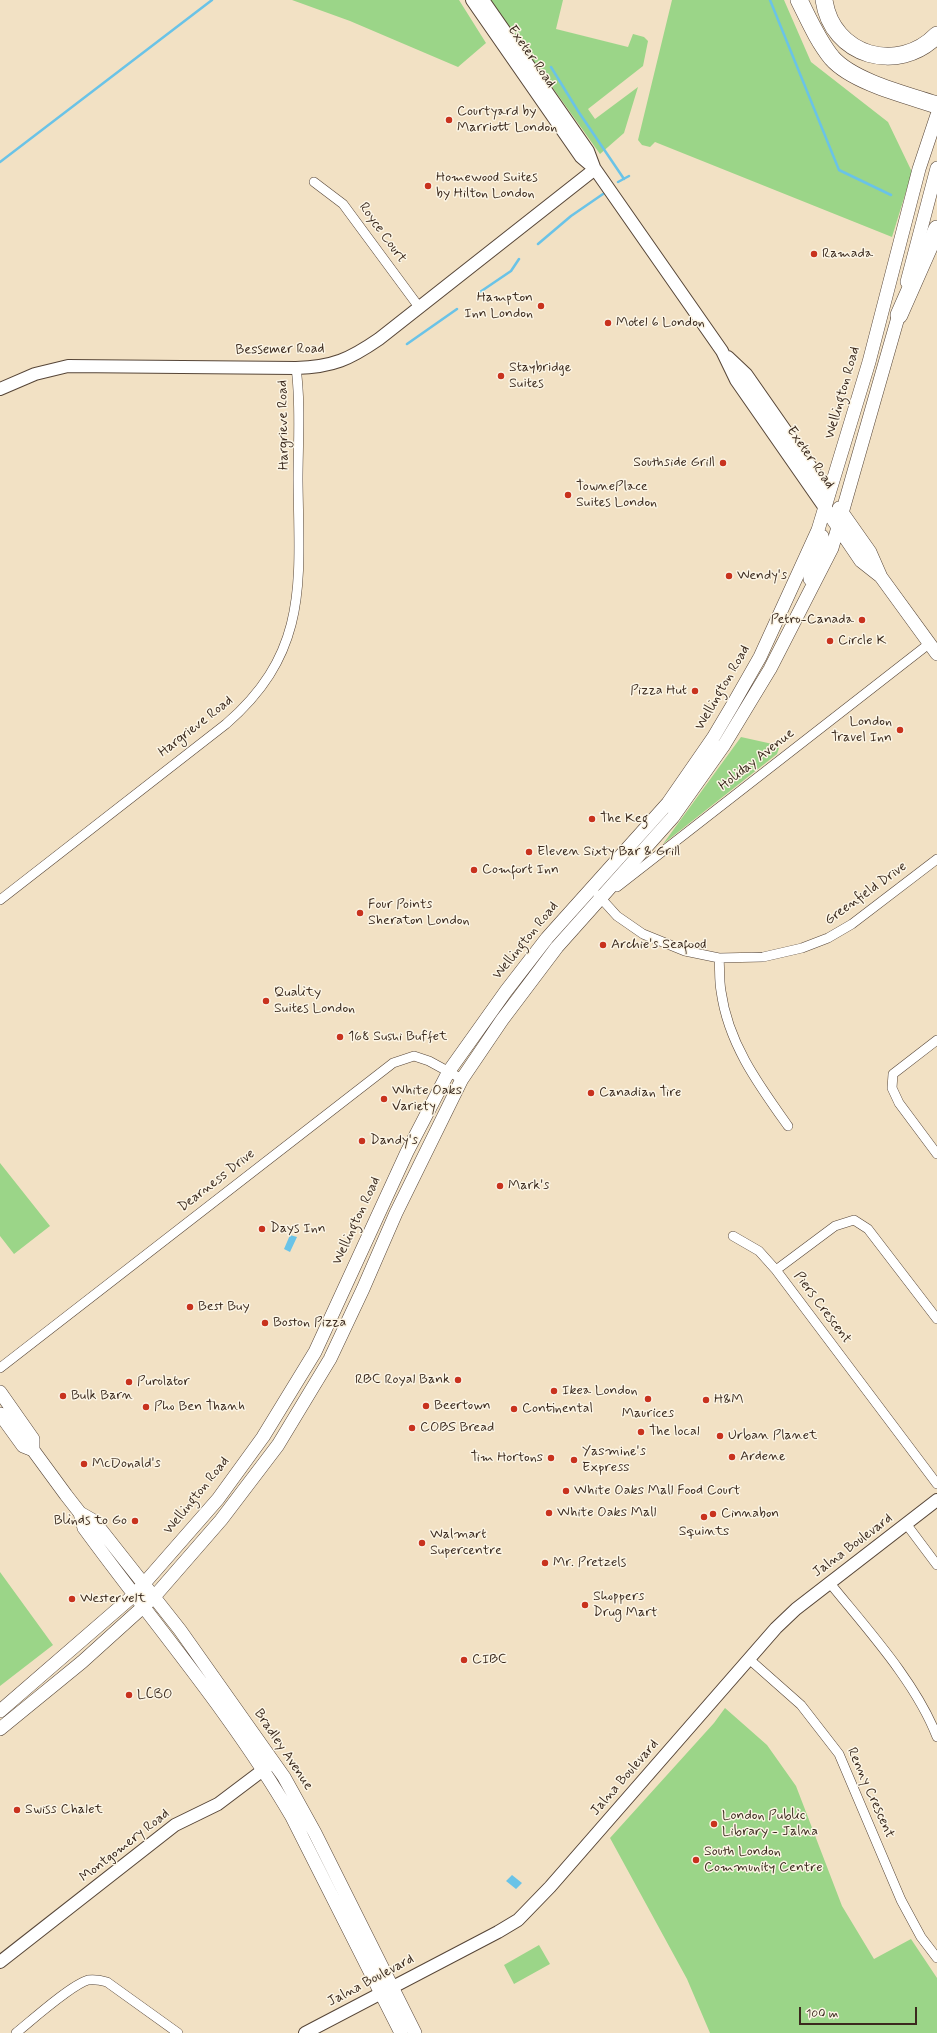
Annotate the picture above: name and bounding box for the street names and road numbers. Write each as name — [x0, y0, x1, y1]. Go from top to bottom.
street label: Exeter Road — [503, 23, 559, 91]
street label: Royce Court — [354, 200, 410, 266]
street label: Bessemer Road — [235, 341, 325, 359]
street label: Wellington Road — [822, 345, 864, 441]
street label: Hargrieve Road — [275, 380, 293, 470]
street label: Exeter Road — [782, 424, 838, 492]
street label: Wellington Road — [692, 643, 754, 733]
street label: Hargrieve Road — [155, 693, 237, 761]
street label: Holiday Avenue — [716, 725, 798, 795]
street label: Greenfield Drive — [822, 859, 910, 929]
street label: Wellington Road — [489, 899, 563, 983]
street label: Dearness Drive — [175, 1146, 259, 1216]
street label: Wellington Road — [329, 1174, 385, 1268]
street label: Piers Crescent — [789, 1269, 855, 1347]
street label: Wellington Road — [160, 1454, 234, 1538]
street label: Jalna Boulevard — [810, 1511, 896, 1581]
street label: Bradley Avenue — [250, 1706, 316, 1794]
street label: Jalna Boulevard — [587, 1736, 663, 1820]
street label: Renny Crescent — [842, 1745, 898, 1841]
street label: Montgomery Road — [77, 1806, 173, 1886]
street label: Jalna Boulevard — [325, 1951, 417, 2011]

